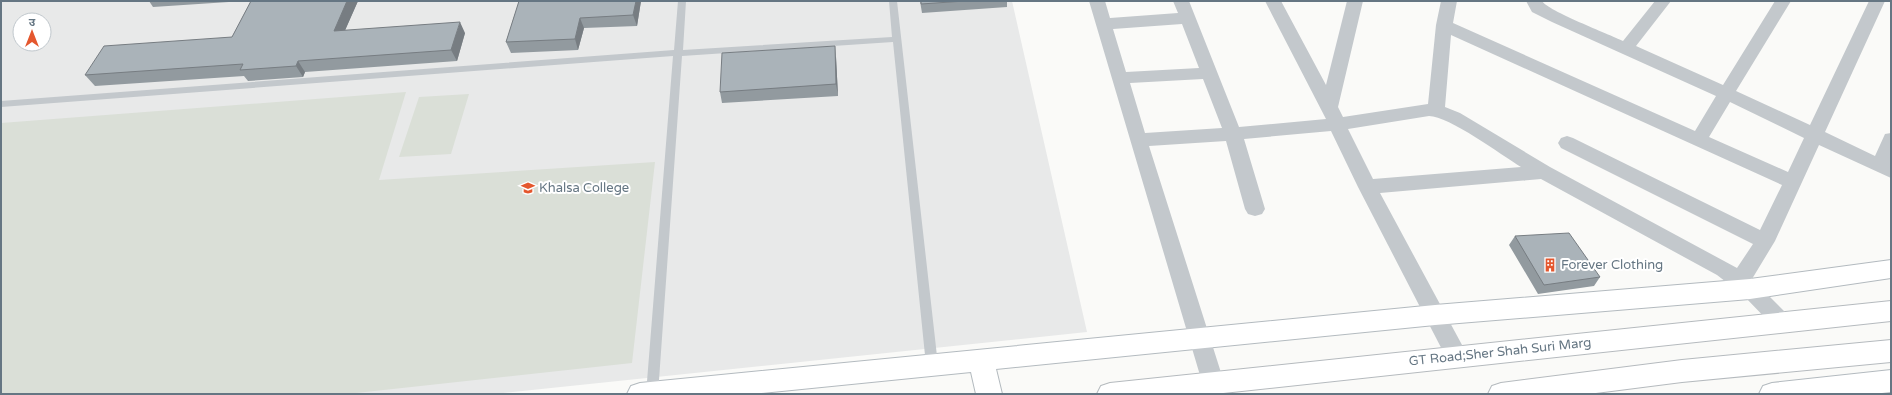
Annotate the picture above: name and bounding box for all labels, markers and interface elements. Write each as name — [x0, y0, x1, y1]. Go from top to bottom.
north arrow — [12, 12, 52, 52]
text: उ — [29, 16, 36, 29]
school or university icon: Khalsa College — [520, 180, 536, 196]
place label: Khalsa College — [539, 180, 629, 196]
building icon: Forever Clothing — [1542, 257, 1558, 273]
place label: Forever Clothing — [1561, 257, 1663, 273]
street label: GT Road;Sher Shah Suri Marg — [1408, 334, 1592, 370]

